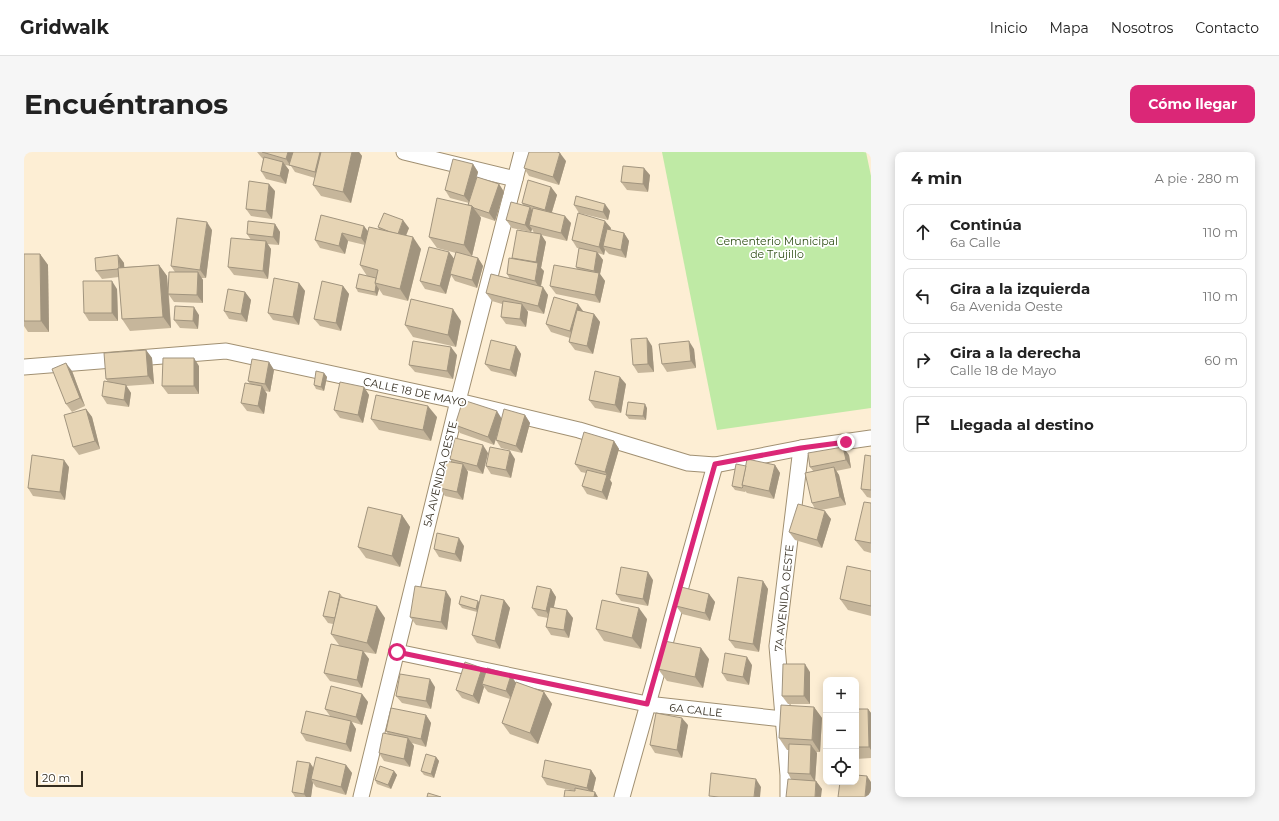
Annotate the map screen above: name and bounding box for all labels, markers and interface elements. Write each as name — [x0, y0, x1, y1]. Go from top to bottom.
text: Gridwalk — [20, 16, 109, 39]
text: Inicio — [990, 19, 1027, 37]
text: Mapa — [1049, 19, 1089, 37]
text: Nosotros — [1111, 19, 1173, 37]
text: Contacto — [1195, 19, 1259, 37]
button: Cómo llegar — [1130, 85, 1255, 123]
text: Encuéntranos — [24, 87, 228, 121]
text: 4 min — [911, 168, 962, 188]
text: A pie · 280 m — [1155, 170, 1239, 186]
text: Continúa — [950, 215, 1022, 234]
icon: ahead — [912, 221, 934, 243]
text: 110 m — [1203, 224, 1238, 240]
park label: Cementerio Municipal de Trujillo — [716, 234, 838, 261]
text: 6a Calle — [950, 234, 1001, 250]
text: Gira a la izquierda — [950, 279, 1090, 298]
icon: left — [912, 285, 934, 307]
text: 110 m — [1203, 288, 1238, 304]
text: 6a Avenida Oeste — [950, 298, 1063, 314]
text: Gira a la derecha — [950, 343, 1081, 362]
icon: right — [912, 349, 934, 371]
text: 60 m — [1204, 352, 1238, 368]
text: Calle 18 de Mayo — [950, 362, 1056, 378]
street label: CALLE 18 DE MAYO — [362, 374, 468, 410]
icon: arrive — [912, 413, 934, 435]
text: Llegada al destino — [950, 415, 1094, 434]
street label: 5A AVENIDA OESTE — [420, 420, 460, 528]
route end — [837, 433, 855, 451]
street label: 7A AVENIDA OESTE — [771, 544, 797, 652]
route start — [388, 643, 406, 661]
map controls — [823, 677, 859, 785]
button: + — [823, 677, 859, 713]
street label: 6A CALLE — [669, 700, 723, 720]
button: − — [823, 713, 859, 749]
button: locate — [823, 749, 859, 785]
scale bar — [36, 769, 83, 788]
text: 20 m — [42, 771, 70, 785]

